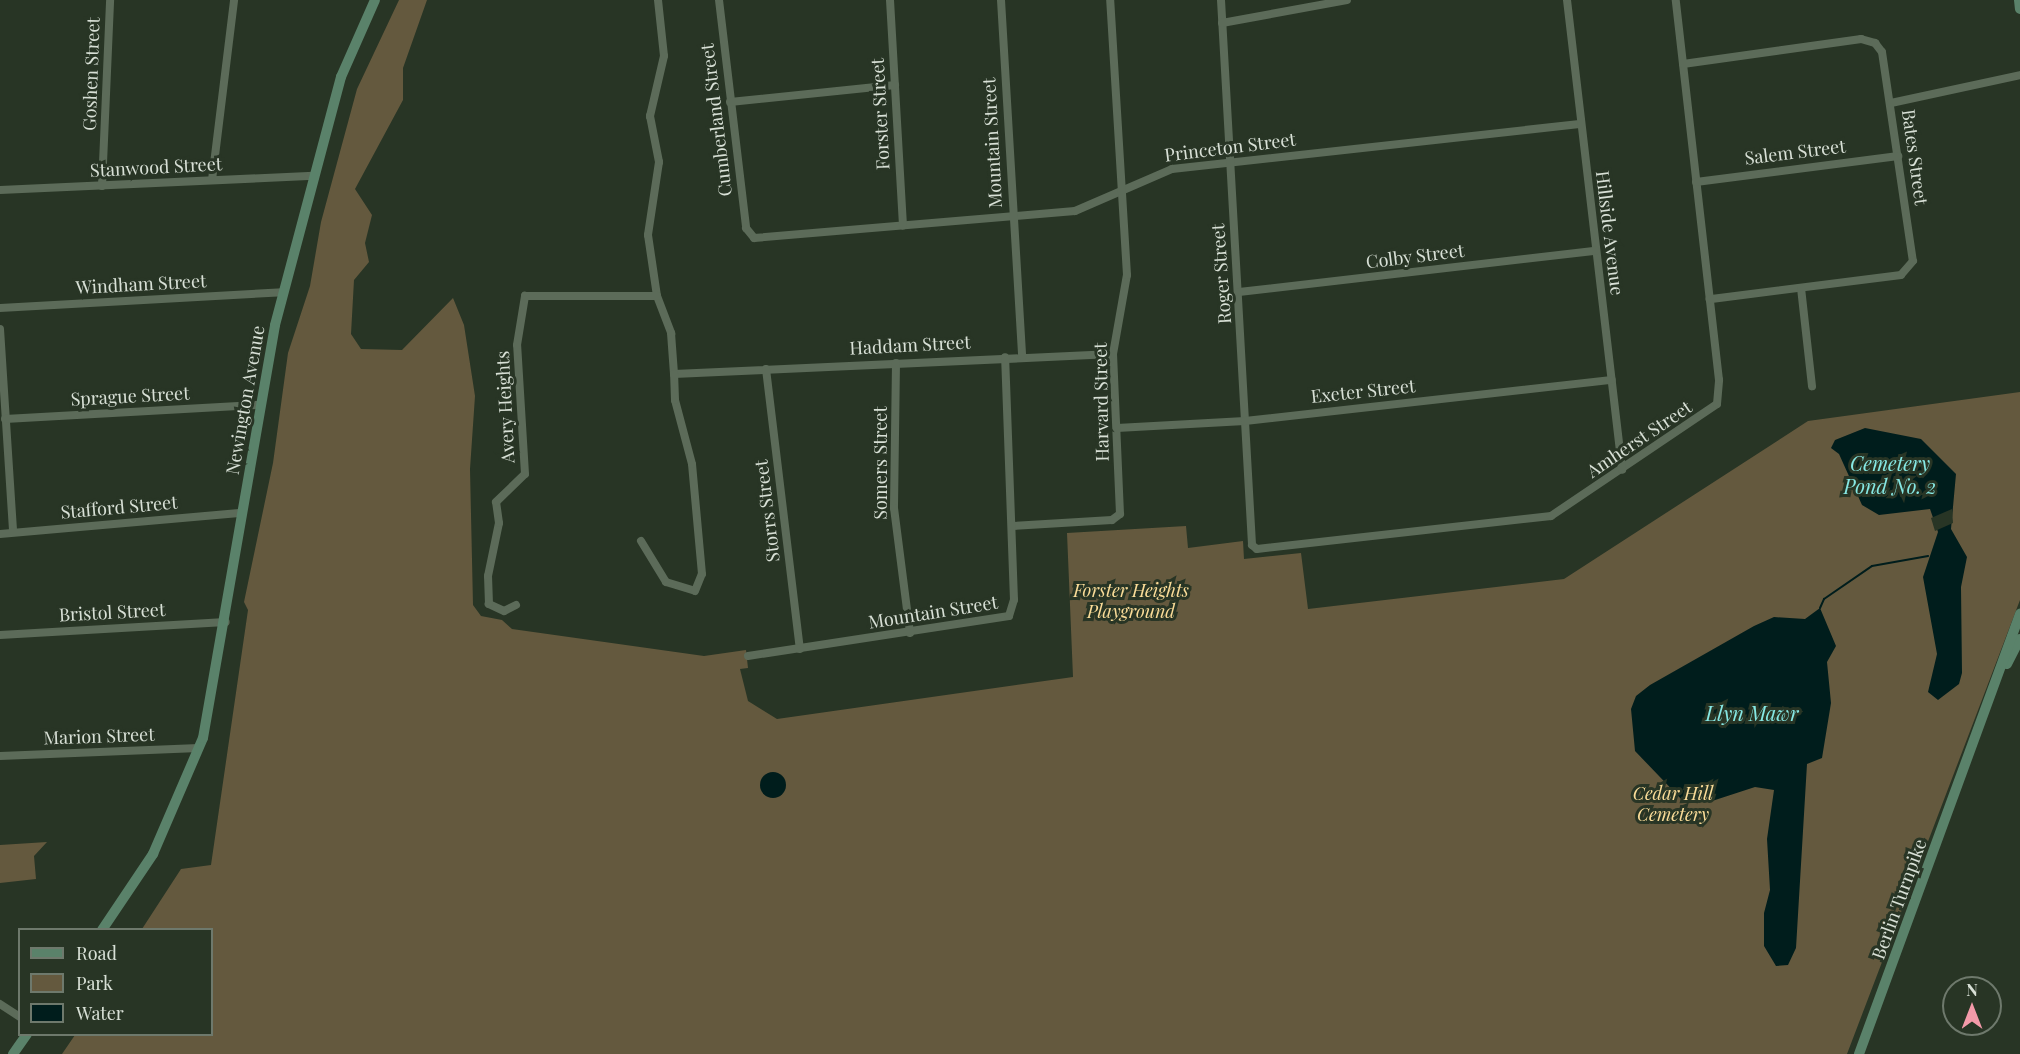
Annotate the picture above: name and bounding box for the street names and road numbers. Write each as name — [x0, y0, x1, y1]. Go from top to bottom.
street label: Goshen Street — [78, 17, 104, 131]
street label: Cumberland Street — [696, 42, 736, 198]
street label: Forster Street — [866, 57, 894, 171]
street label: Mountain Street — [978, 77, 1006, 209]
street label: Bates Street — [1898, 108, 1932, 206]
street label: Princeton Street — [1163, 128, 1297, 166]
street label: Salem Street — [1743, 135, 1847, 169]
street label: Stanwood Street — [89, 153, 223, 181]
street label: Hillside Avenue — [1592, 169, 1628, 297]
street label: Roger Street — [1207, 223, 1235, 325]
street label: Colby Street — [1365, 239, 1465, 273]
street label: Windham Street — [75, 270, 207, 298]
street label: Newington Avenue — [221, 324, 269, 476]
street label: Haddam Street — [849, 331, 971, 359]
street label: Harvard Street — [1089, 342, 1113, 462]
street label: Avery Heights — [491, 350, 519, 464]
street label: Exeter Street — [1309, 375, 1417, 407]
street label: Sprague Street — [70, 382, 190, 410]
street label: Amherst Street — [1582, 396, 1696, 482]
street label: Somers Street — [869, 406, 891, 520]
street label: Storrs Street — [750, 459, 784, 563]
street label: Stafford Street — [60, 491, 178, 523]
street label: Mountain Street — [867, 591, 999, 633]
street label: Bristol Street — [58, 598, 166, 626]
street label: Marion Street — [43, 723, 155, 749]
street label: Berlin Turnpike — [1867, 836, 1931, 962]

